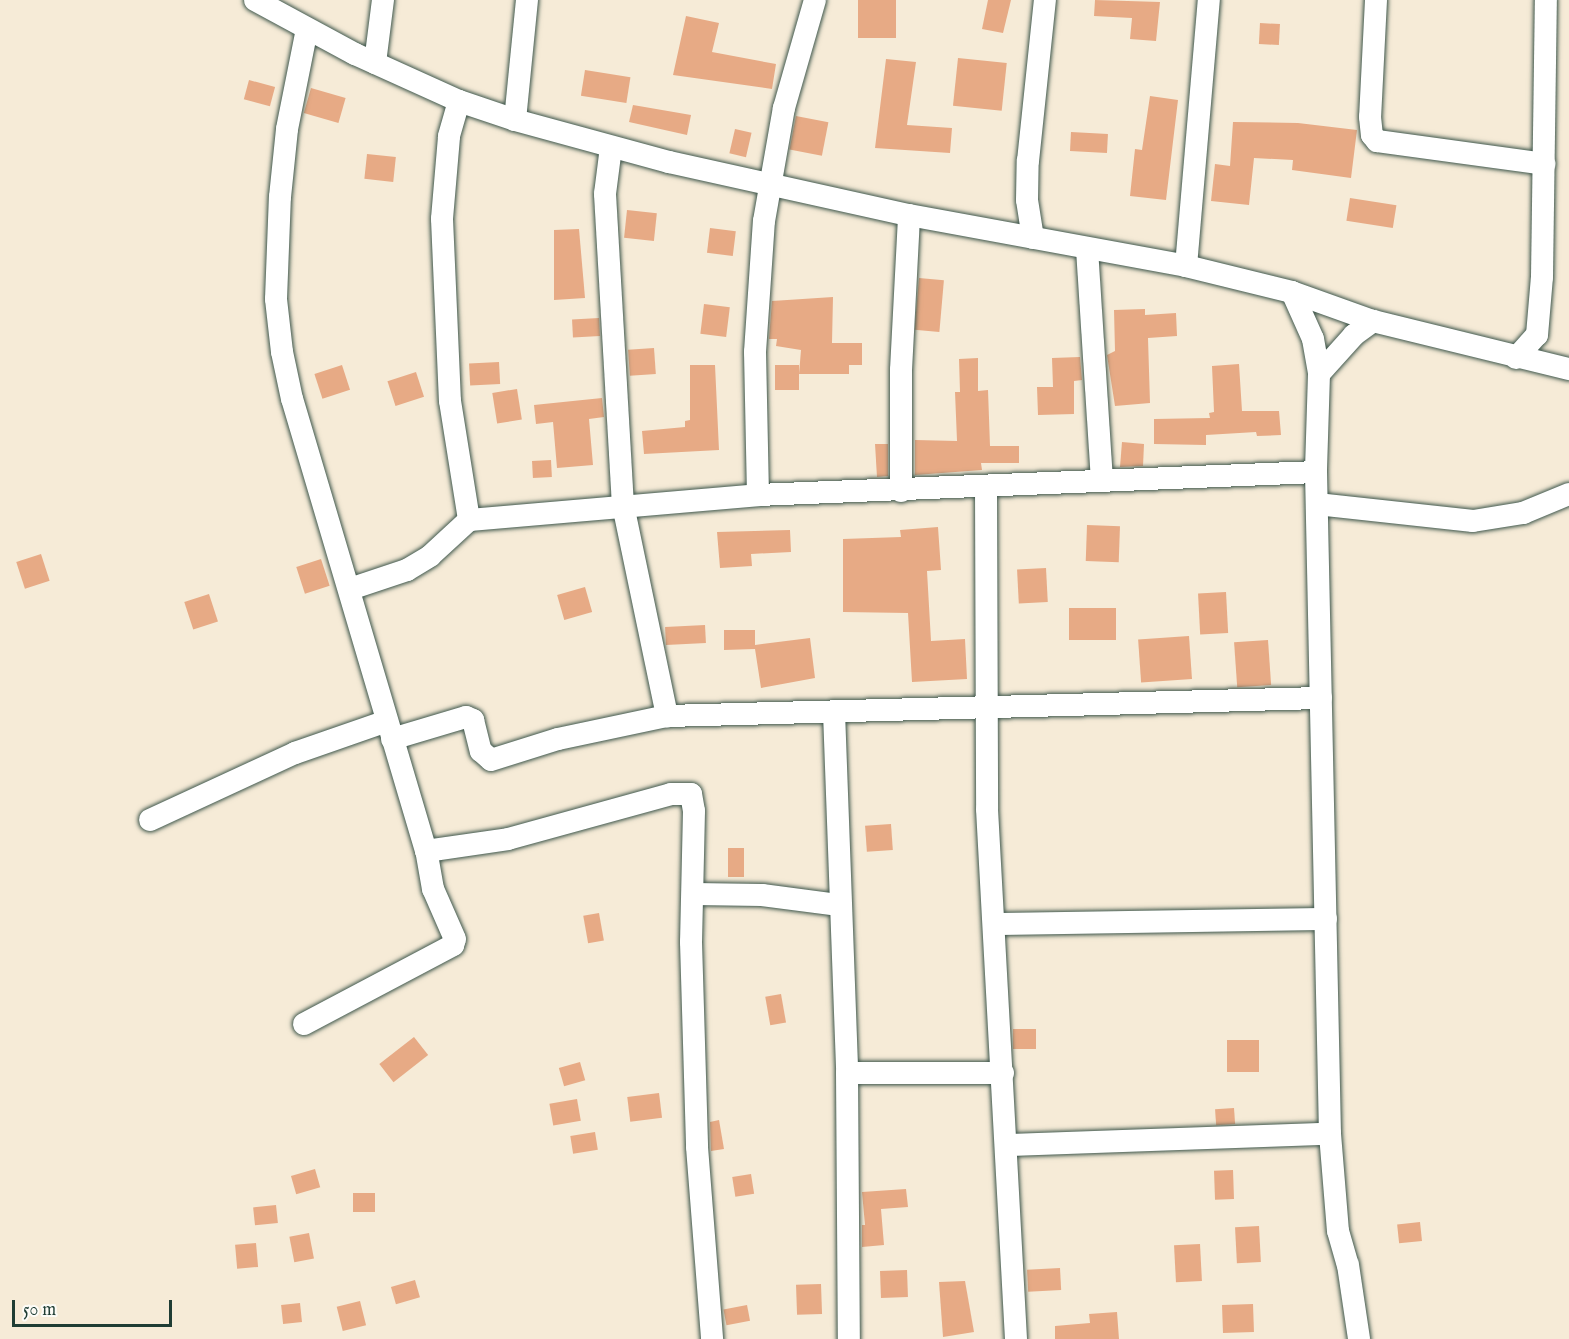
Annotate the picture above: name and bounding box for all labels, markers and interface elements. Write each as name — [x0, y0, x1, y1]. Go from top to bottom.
scale bar — [15, 1288, 176, 1326]
text: 50 m — [23, 1299, 56, 1322]

